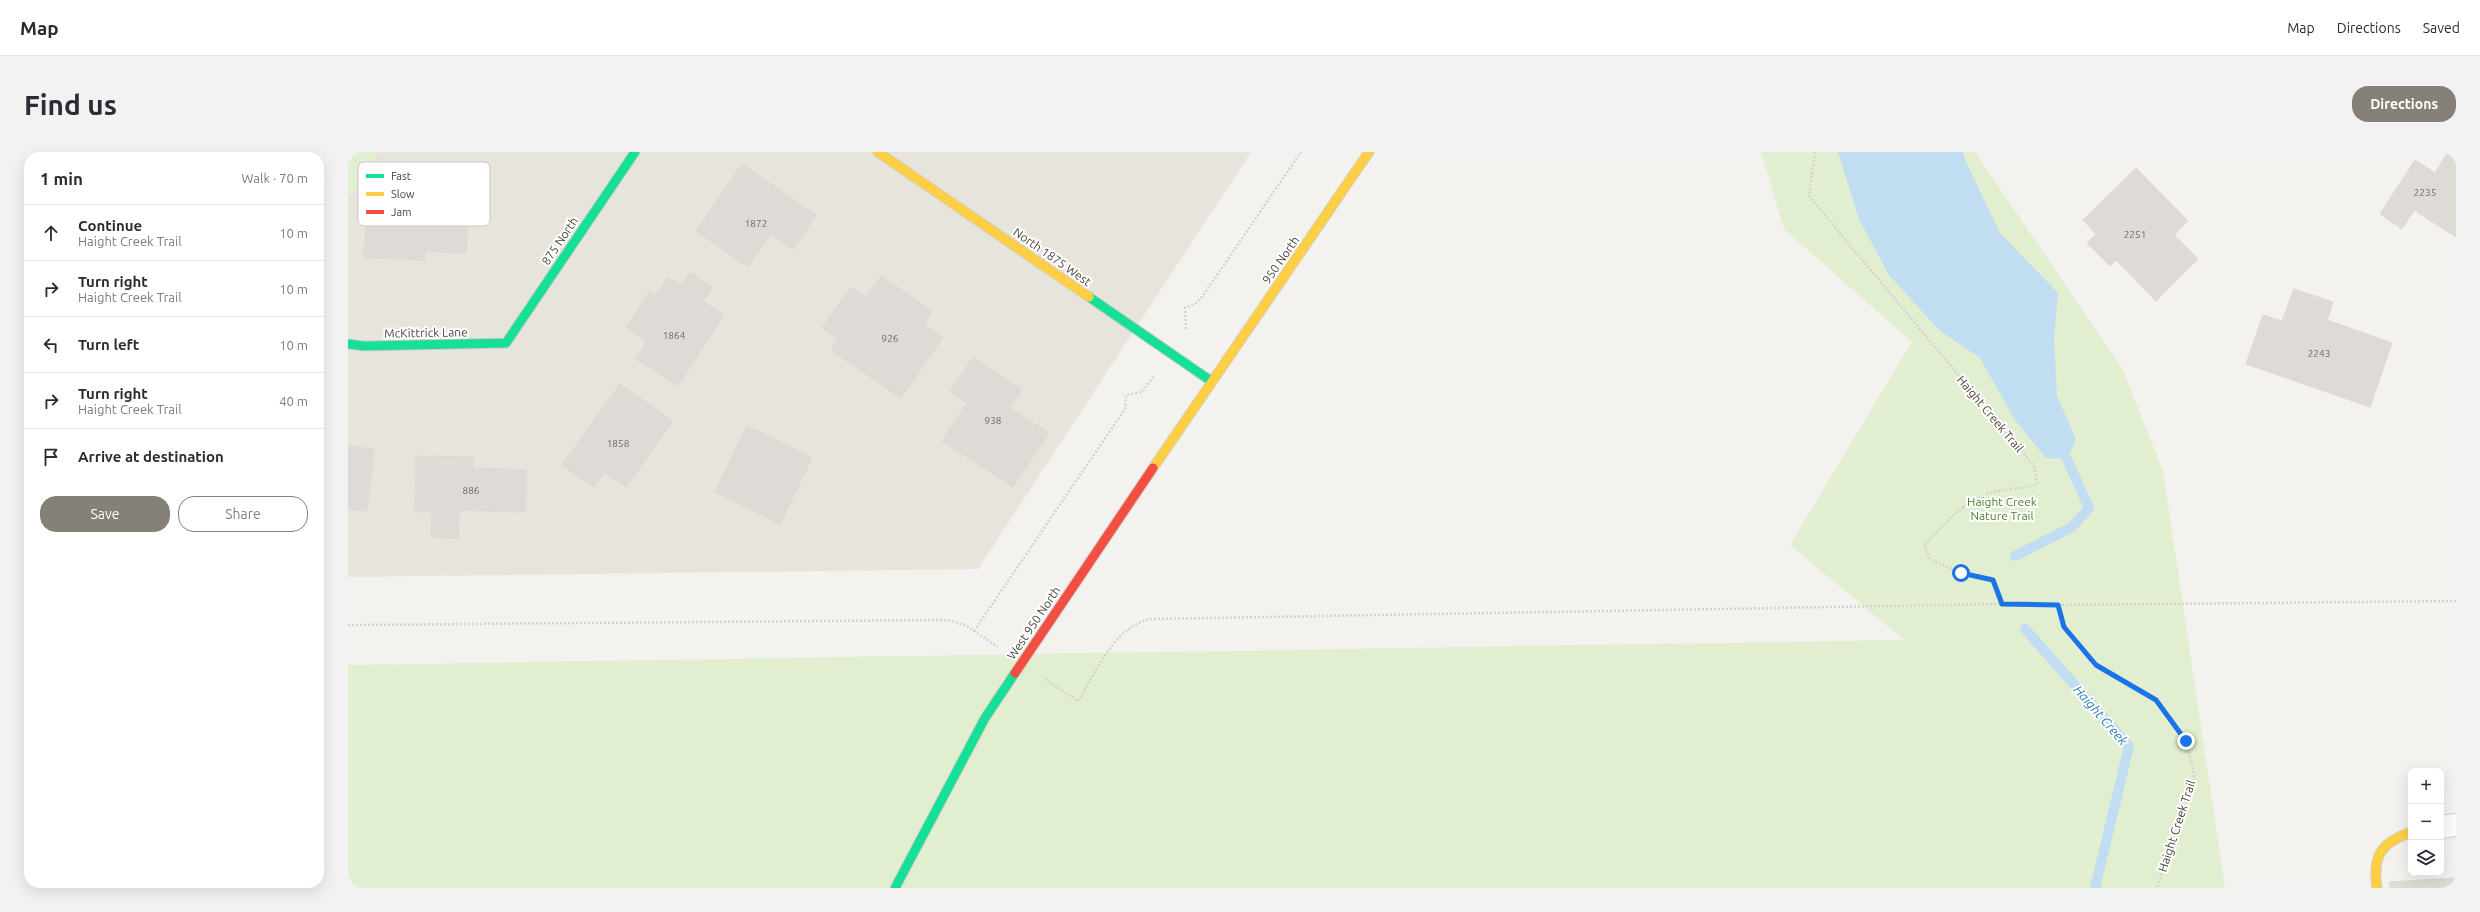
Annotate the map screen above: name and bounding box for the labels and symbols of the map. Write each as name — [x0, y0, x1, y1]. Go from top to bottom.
legend — [358, 162, 490, 226]
text: Fast — [391, 170, 412, 182]
house number: 2235 — [2414, 187, 2436, 198]
text: Slow — [391, 188, 415, 200]
text: Jam — [391, 206, 412, 218]
street label: 875 North — [539, 214, 580, 267]
house number: 1872 — [745, 218, 767, 229]
street label: North 1875 West — [1011, 225, 1094, 288]
house number: 2251 — [2124, 229, 2146, 240]
street label: 950 North — [1260, 234, 1302, 286]
street label: McKittrick Lane — [384, 325, 468, 340]
house number: 1864 — [663, 330, 686, 341]
house number: 926 — [882, 333, 899, 344]
house number: 2243 — [2308, 348, 2330, 359]
street label: Haight Creek Trail — [1955, 373, 2026, 454]
house number: 938 — [985, 415, 1002, 426]
house number: 1858 — [607, 438, 630, 449]
house number: 886 — [463, 485, 480, 496]
park label: Haight Creek Nature Trail — [1967, 495, 2037, 522]
route start — [1952, 564, 1970, 582]
street label: West 950 North — [1004, 584, 1063, 662]
water label: Haight Creek — [2071, 682, 2131, 748]
route end — [2177, 732, 2195, 750]
street label: Haight Creek Trail — [2156, 778, 2197, 873]

